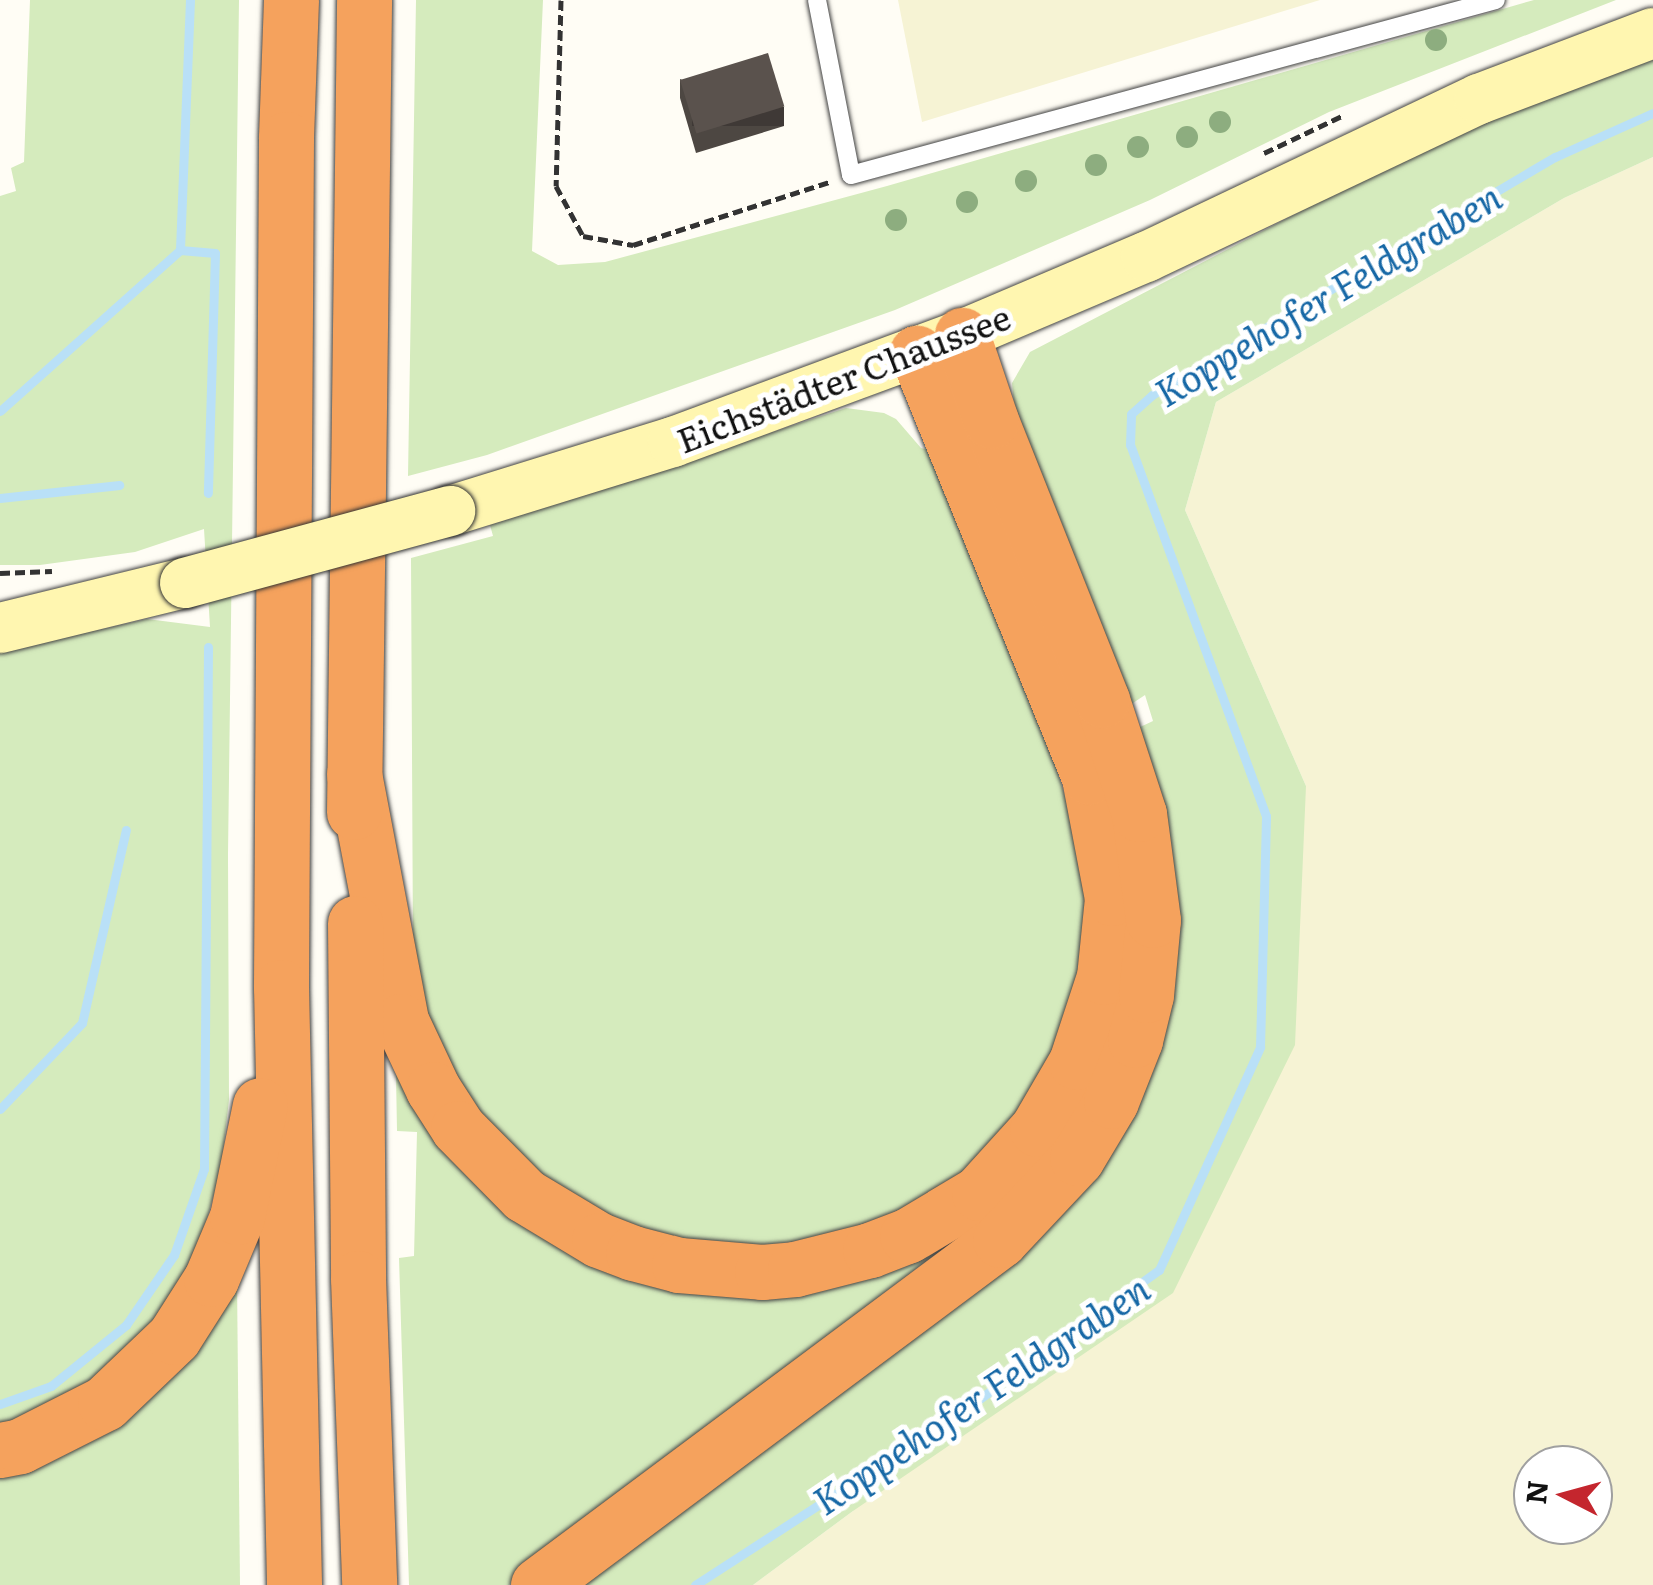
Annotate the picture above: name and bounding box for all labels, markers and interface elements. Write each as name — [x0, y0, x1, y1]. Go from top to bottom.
water label: Koppehofer Feldgraben — [1146, 172, 1508, 414]
street label: Eichstädter Chaussee — [670, 294, 1016, 460]
water label: Koppehofer Feldgraben — [803, 1264, 1157, 1522]
north arrow — [1513, 1445, 1613, 1545]
text: N — [1513, 1478, 1557, 1506]

